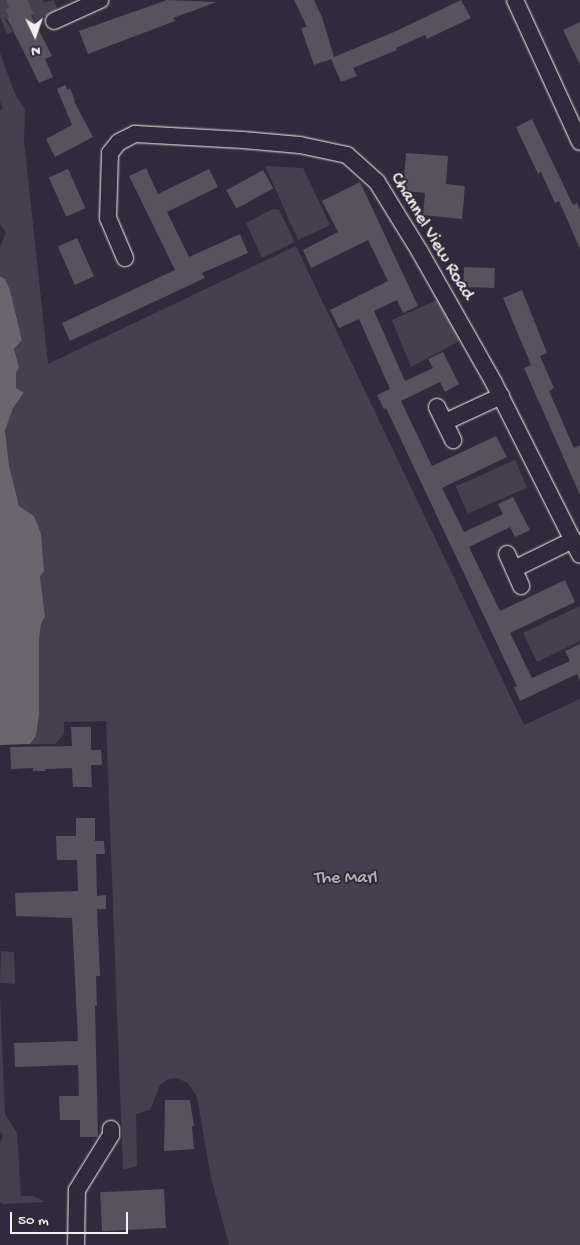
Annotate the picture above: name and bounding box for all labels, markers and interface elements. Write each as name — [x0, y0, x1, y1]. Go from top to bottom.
north arrow — [10, 10, 60, 60]
text: N — [31, 42, 41, 59]
street label: Channel View Road — [384, 169, 478, 305]
park label: The Marl — [315, 868, 377, 890]
scale bar — [12, 1202, 130, 1234]
text: 50 m — [18, 1212, 49, 1230]

